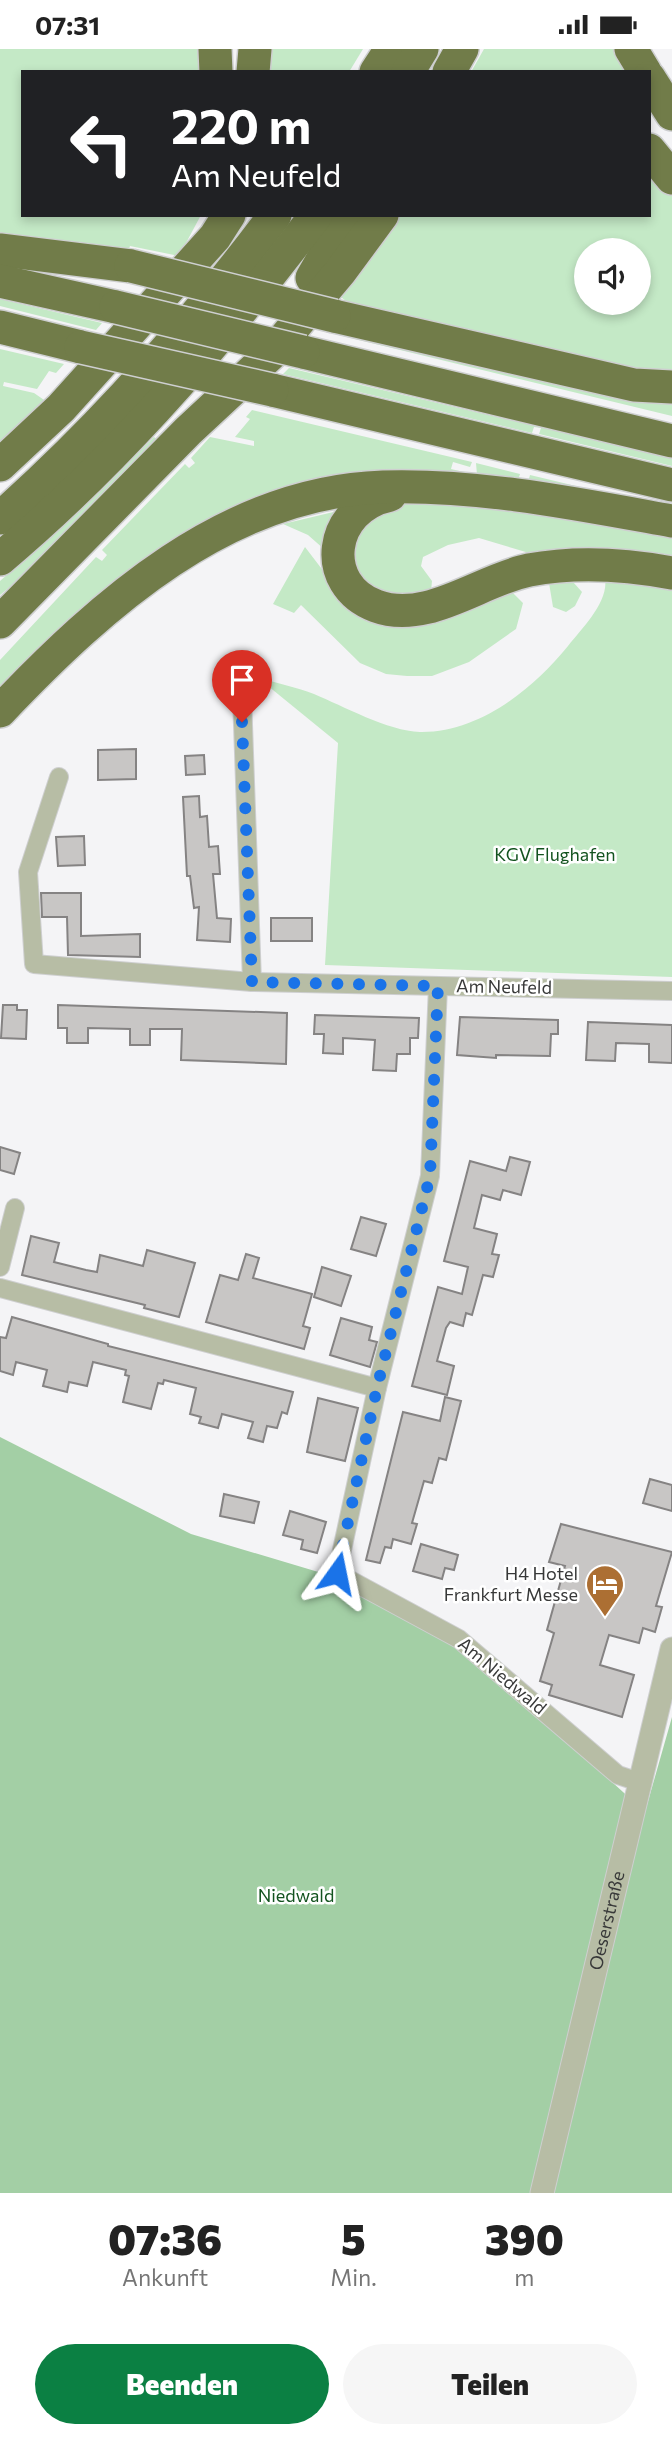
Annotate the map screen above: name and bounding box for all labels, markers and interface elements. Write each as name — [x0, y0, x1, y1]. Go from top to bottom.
text: 07:31 — [35, 9, 100, 40]
text: 220 m — [171, 94, 311, 154]
icon: left — [56, 98, 147, 189]
text: Am Neufeld — [171, 154, 341, 194]
map controls — [574, 238, 651, 315]
button: sound — [574, 238, 651, 315]
pin — [212, 650, 272, 722]
icon: arrive — [223, 661, 261, 699]
park label: KGV Flughafen — [494, 843, 616, 865]
street label: Am Neufeld — [456, 974, 552, 998]
position arrow — [300, 1536, 374, 1610]
place label: H4 Hotel Frankfurt Messe — [444, 1562, 578, 1605]
hotel icon: H4 Hotel Frankfurt Messe — [584, 1563, 626, 1618]
street label: Am Niedwald — [454, 1632, 551, 1718]
street label: Oeserstraße — [584, 1869, 629, 1972]
park label: Niedwald — [258, 1884, 334, 1906]
text: 07:36 — [108, 2212, 222, 2264]
text: 5 — [341, 2212, 366, 2264]
text: 390 — [485, 2212, 564, 2264]
text: Ankunft — [122, 2263, 208, 2291]
text: Min. — [330, 2263, 377, 2291]
text: m — [514, 2263, 534, 2291]
button: Beenden — [35, 2344, 329, 2424]
button: Teilen — [343, 2344, 637, 2424]

